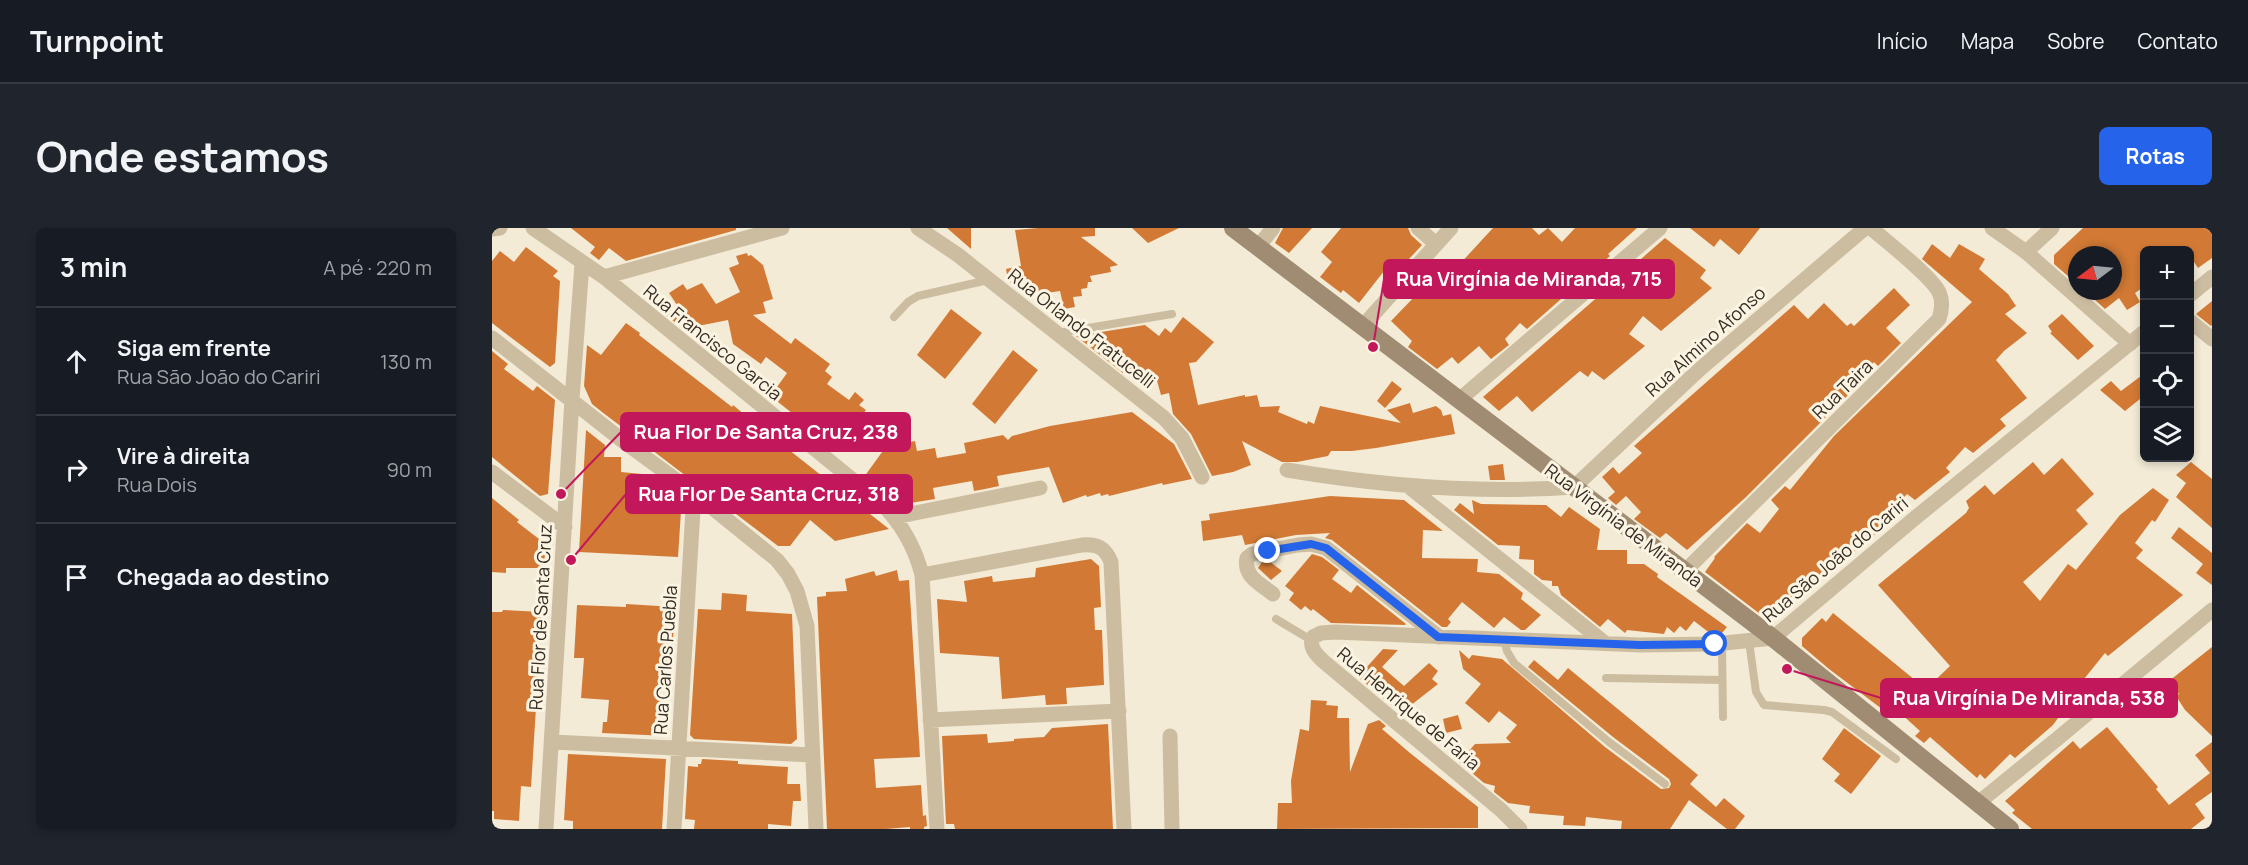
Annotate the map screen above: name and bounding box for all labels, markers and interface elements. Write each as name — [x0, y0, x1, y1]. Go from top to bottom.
text: Turnpoint — [30, 22, 164, 60]
text: Início — [1877, 27, 1928, 55]
text: Mapa — [1961, 27, 2014, 55]
text: Sobre — [2047, 27, 2105, 55]
text: Contato — [2138, 27, 2218, 55]
text: Onde estamos — [36, 127, 329, 185]
button: Rotas — [2099, 127, 2212, 185]
north arrow — [2068, 246, 2122, 300]
map controls — [2140, 246, 2194, 462]
button: + — [2140, 246, 2194, 300]
text: 3 min — [60, 249, 127, 285]
text: A pé · 220 m — [323, 254, 432, 281]
callout: Rua Virgínia de Miranda, 715 — [1384, 260, 1674, 298]
street label: Rua Orlando Fratucelli — [1003, 263, 1161, 393]
text: Rua Virgínia de Miranda, 715 — [1396, 265, 1662, 292]
street label: Rua Francisco Garcia — [639, 279, 787, 405]
street label: Rua Almino Afonso — [1640, 281, 1770, 401]
button: − — [2140, 300, 2194, 354]
text: Siga em frente — [117, 333, 271, 363]
icon: ahead — [60, 345, 93, 378]
text: 130 m — [380, 348, 432, 375]
street label: Rua Taira — [1807, 354, 1877, 424]
button: locate — [2140, 354, 2194, 408]
text: Rua São João do Cariri — [117, 363, 321, 390]
button: layers — [2140, 408, 2194, 462]
callout: Rua Flor De Santa Cruz, 238 — [621, 413, 910, 451]
text: Rua Flor De Santa Cruz, 238 — [634, 418, 898, 445]
text: Vire à direita — [117, 441, 250, 471]
icon: right — [60, 453, 93, 486]
text: 90 m — [386, 456, 432, 483]
street label: Rua Virgínia de Miranda — [1540, 458, 1708, 592]
text: Rua Dois — [117, 471, 197, 498]
callout: Rua Flor De Santa Cruz, 318 — [626, 475, 912, 513]
text: Rua Flor De Santa Cruz, 318 — [638, 480, 900, 507]
street label: Rua São João do Cariri — [1757, 491, 1913, 627]
street label: Rua Flor de Santa Cruz — [523, 523, 557, 711]
route end — [1254, 537, 1280, 563]
icon: arrive — [60, 561, 93, 594]
text: Chegada ao destino — [117, 562, 329, 592]
street label: Rua Carlos Puebla — [648, 584, 682, 736]
route start — [1701, 630, 1727, 656]
street label: Rua Henrique de Faria — [1333, 641, 1485, 775]
callout: Rua Virgínia De Miranda, 538 — [1881, 679, 2177, 717]
text: Rua Virgínia De Miranda, 538 — [1893, 684, 2165, 711]

